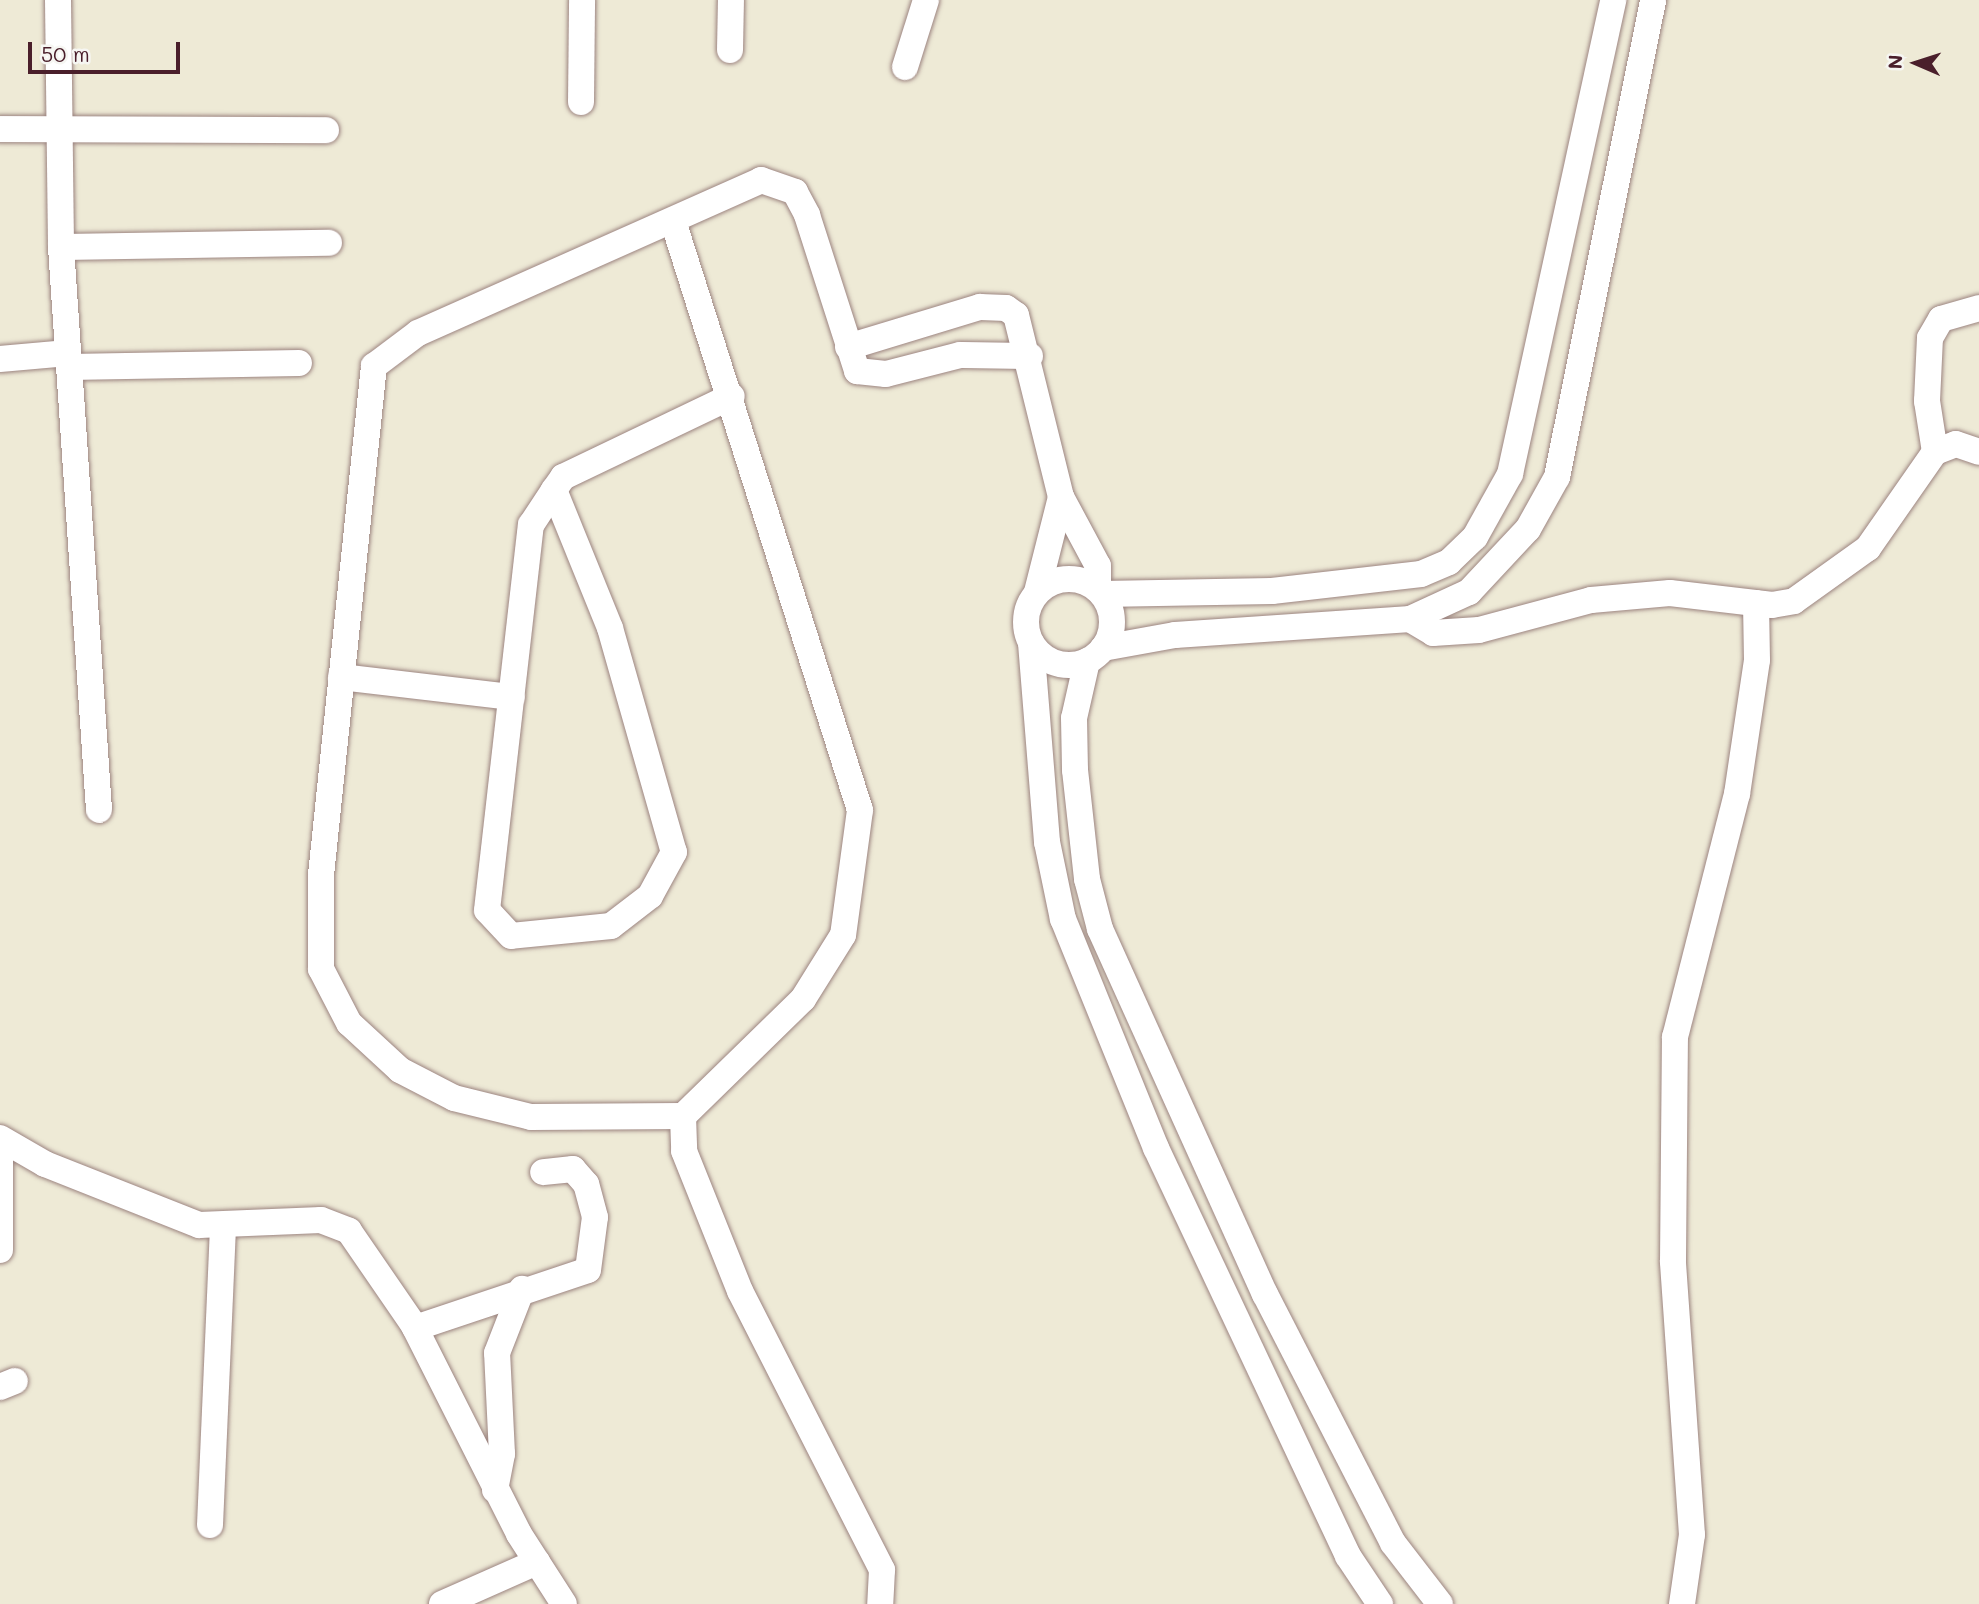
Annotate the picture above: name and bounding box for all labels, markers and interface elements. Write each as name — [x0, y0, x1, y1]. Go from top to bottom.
scale bar — [32, 28, 184, 72]
north arrow — [1881, 28, 1951, 98]
text: 50 m — [41, 40, 90, 67]
text: N — [1882, 54, 1907, 70]

